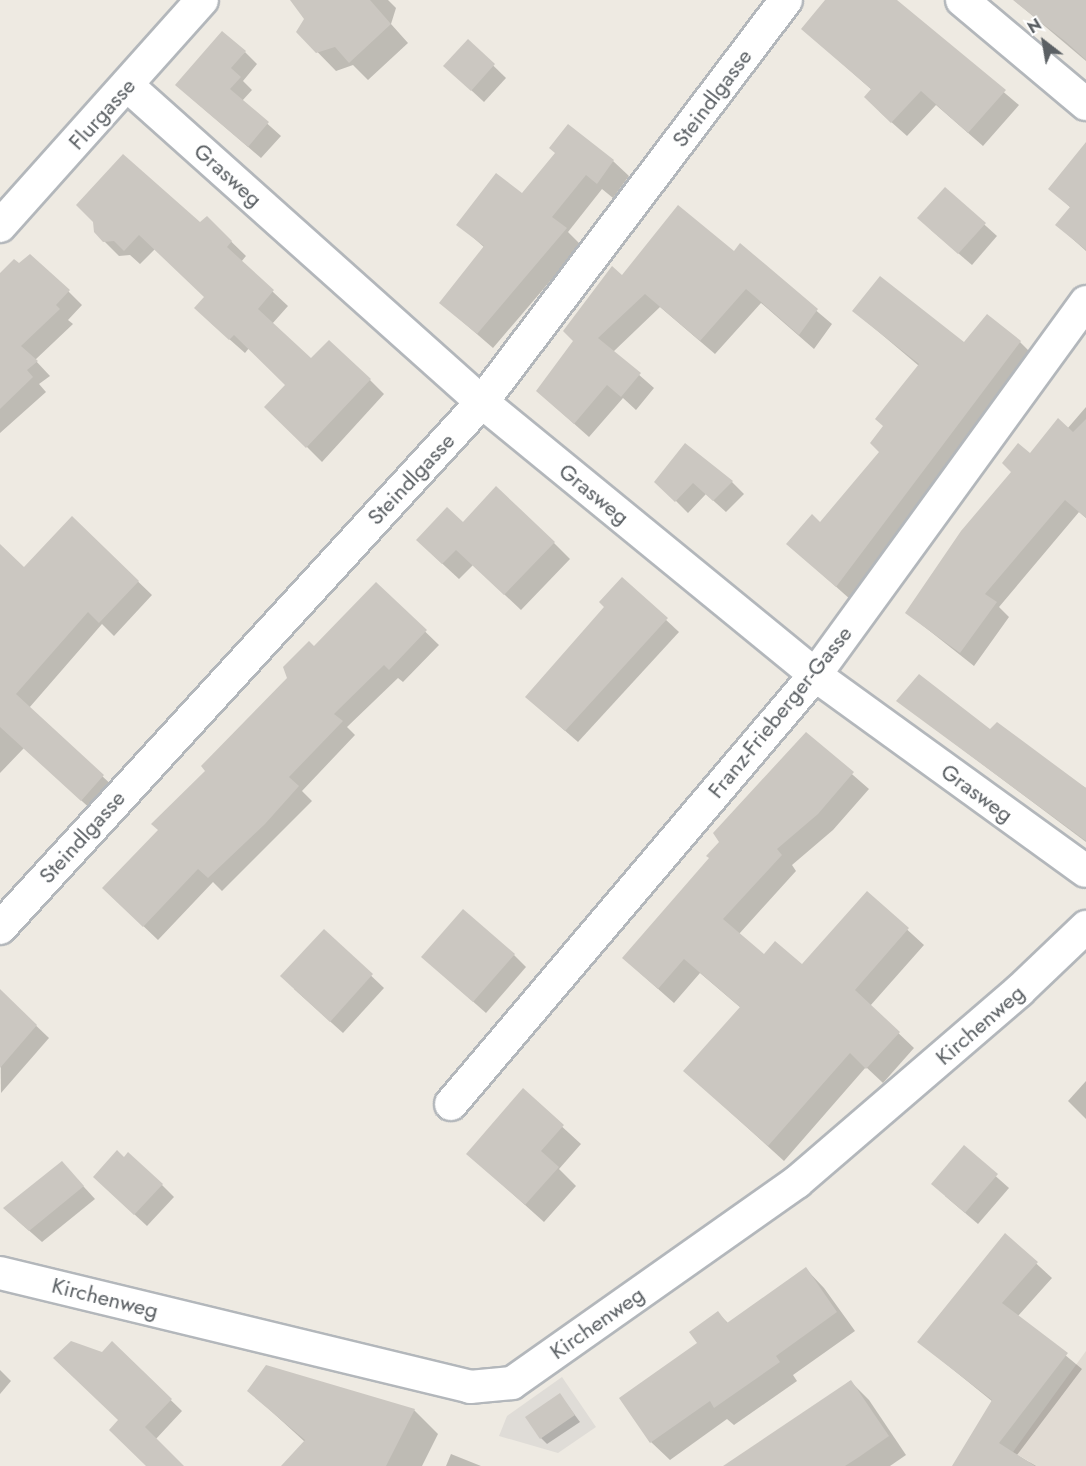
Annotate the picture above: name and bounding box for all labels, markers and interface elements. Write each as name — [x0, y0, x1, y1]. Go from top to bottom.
north arrow — [1014, 12, 1074, 72]
text: N — [1023, 13, 1046, 39]
street label: Steindlgasse — [667, 44, 757, 152]
street label: Flurgasse — [63, 73, 141, 155]
street label: Grasweg — [189, 138, 267, 212]
street label: Steindlgasse — [362, 428, 460, 530]
street label: Grasweg — [554, 458, 634, 530]
street label: Franz-Frieberger-Gasse — [702, 621, 858, 803]
street label: Grasweg — [936, 758, 1018, 828]
street label: Steindlgasse — [33, 785, 131, 889]
street label: Kirchenweg — [930, 979, 1030, 1071]
street label: Kirchenweg — [49, 1272, 161, 1324]
street label: Kirchenweg — [545, 1281, 649, 1365]

